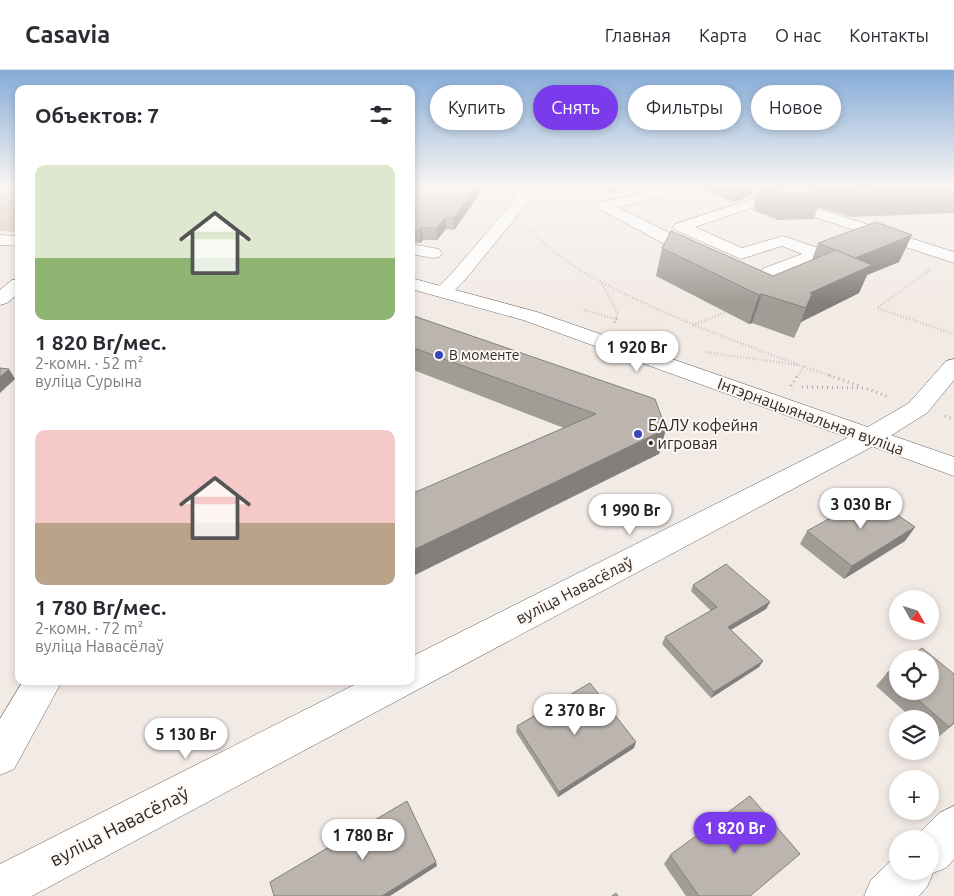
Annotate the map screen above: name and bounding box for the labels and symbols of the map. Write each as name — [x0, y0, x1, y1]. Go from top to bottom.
pin: 1 920 Br — [585, 330, 689, 373]
place label: В моменте — [449, 347, 520, 363]
marker: В моменте — [433, 349, 445, 361]
street label: Інтэрнацыянальная вуліца — [715, 374, 907, 458]
place label: БАЛУ кофейня • игровая — [648, 416, 758, 452]
marker: БАЛУ кофейня • игровая — [632, 428, 644, 440]
pin: 3 030 Br — [809, 488, 913, 530]
pin: 1 990 Br — [578, 494, 682, 536]
street label: вуліца Навасёлаў — [513, 553, 636, 627]
north arrow — [889, 590, 939, 640]
pin: 2 370 Br — [523, 694, 627, 736]
pin: 5 130 Br — [134, 718, 238, 760]
street label: вуліца Навасёлаў — [46, 782, 192, 870]
pin: 1 820 Br — [683, 812, 787, 854]
pin: 1 780 Br — [311, 818, 415, 861]

